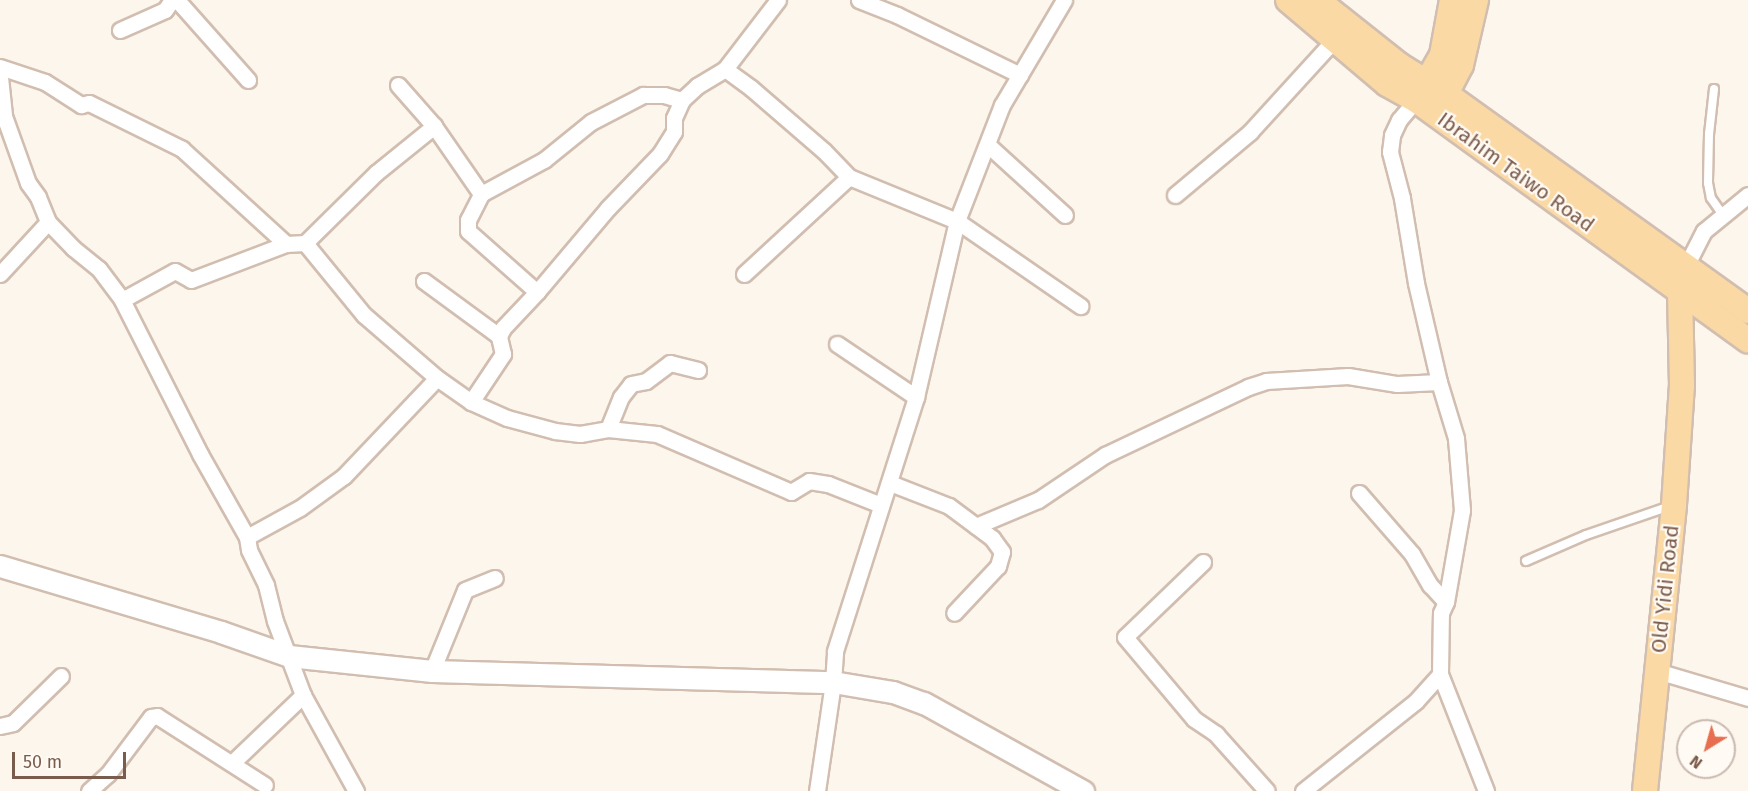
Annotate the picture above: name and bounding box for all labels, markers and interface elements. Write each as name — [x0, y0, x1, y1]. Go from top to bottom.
street label: Ibrahim Taiwo Road — [1433, 107, 1599, 237]
street label: Old Yidi Road — [1646, 524, 1684, 654]
north arrow — [1676, 719, 1736, 779]
scale bar — [15, 740, 129, 778]
text: 50 m — [23, 751, 62, 773]
text: N — [1686, 751, 1706, 773]

